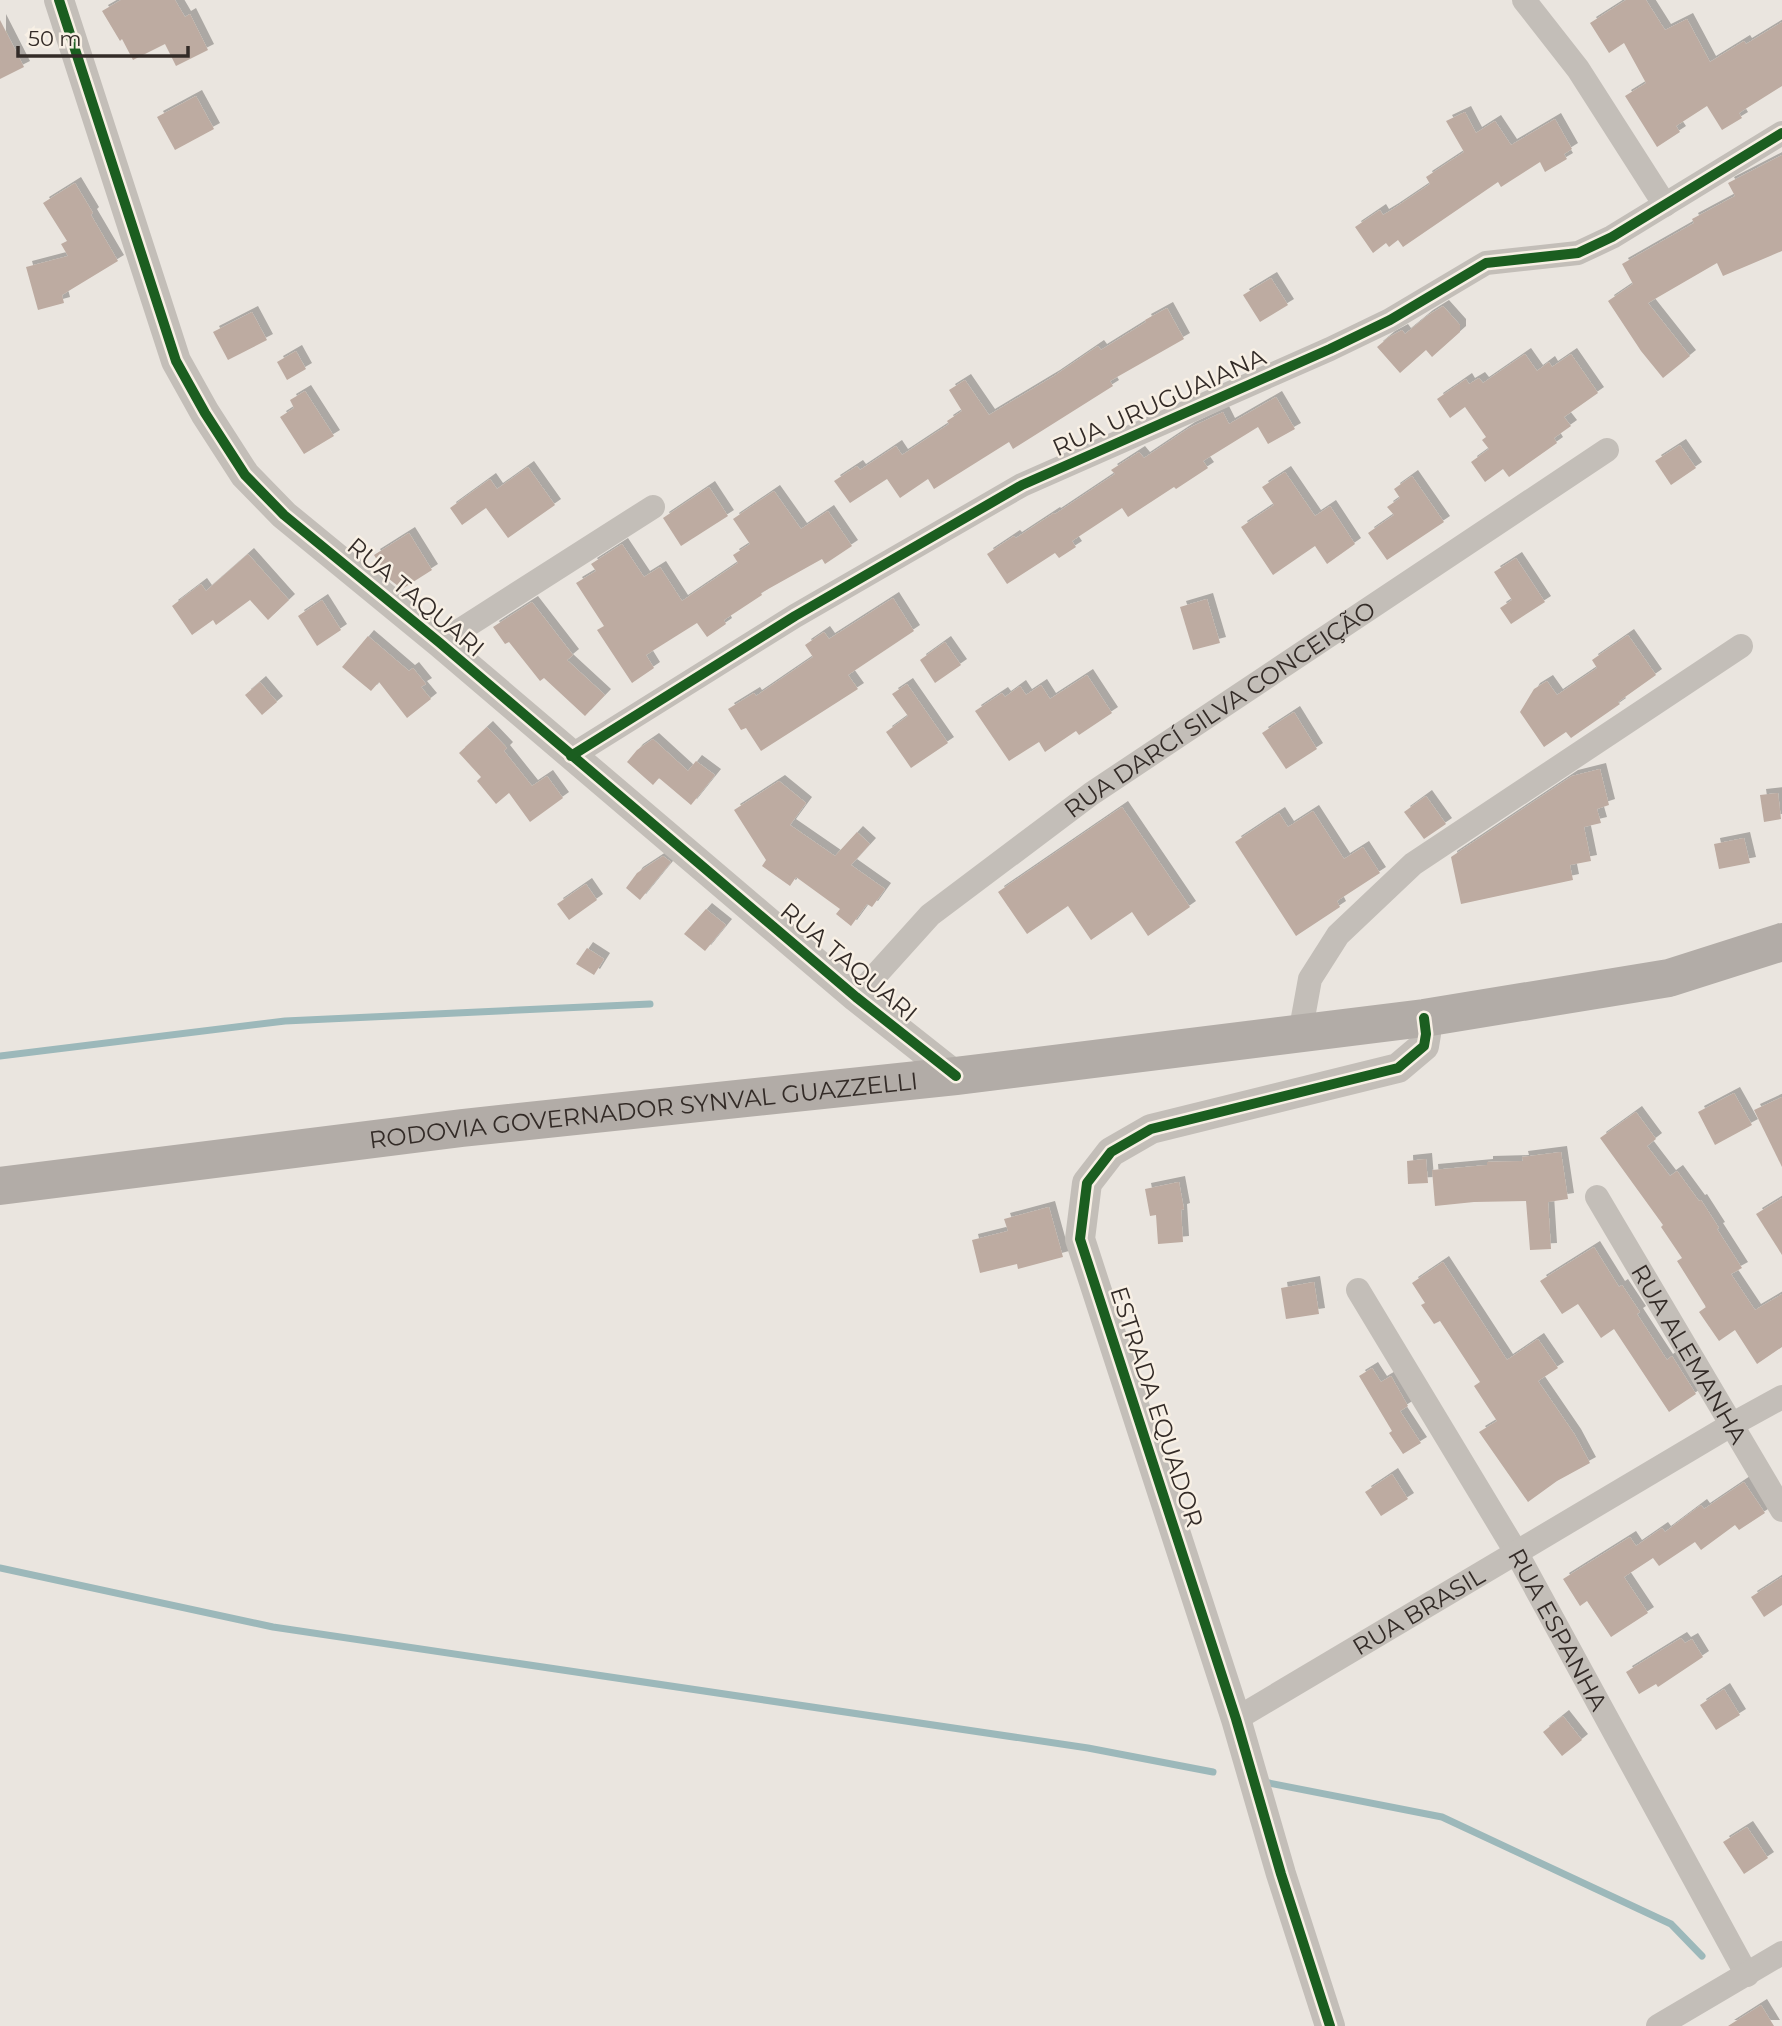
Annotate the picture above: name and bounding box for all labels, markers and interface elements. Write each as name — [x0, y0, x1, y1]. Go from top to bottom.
scale bar — [18, 14, 187, 58]
text: 50 m — [28, 26, 82, 51]
street label: RUA URUGUAIANA — [1048, 342, 1271, 462]
street label: RUA TAQUARI — [342, 531, 490, 663]
street label: RUA DARCÍ SILVA CONCEIÇÃO — [1058, 594, 1381, 824]
street label: RUA TAQUARI — [775, 896, 923, 1028]
street label: RODOVIA GOVERNADOR SYNVAL GUAZZELLI — [367, 1066, 919, 1154]
street label: RUA ALEMANHA — [1625, 1259, 1754, 1449]
street label: ESTRADA EQUADOR — [1104, 1283, 1210, 1531]
street label: RUA ESPANHA — [1502, 1543, 1614, 1716]
street label: RUA BRASIL — [1347, 1560, 1489, 1661]

